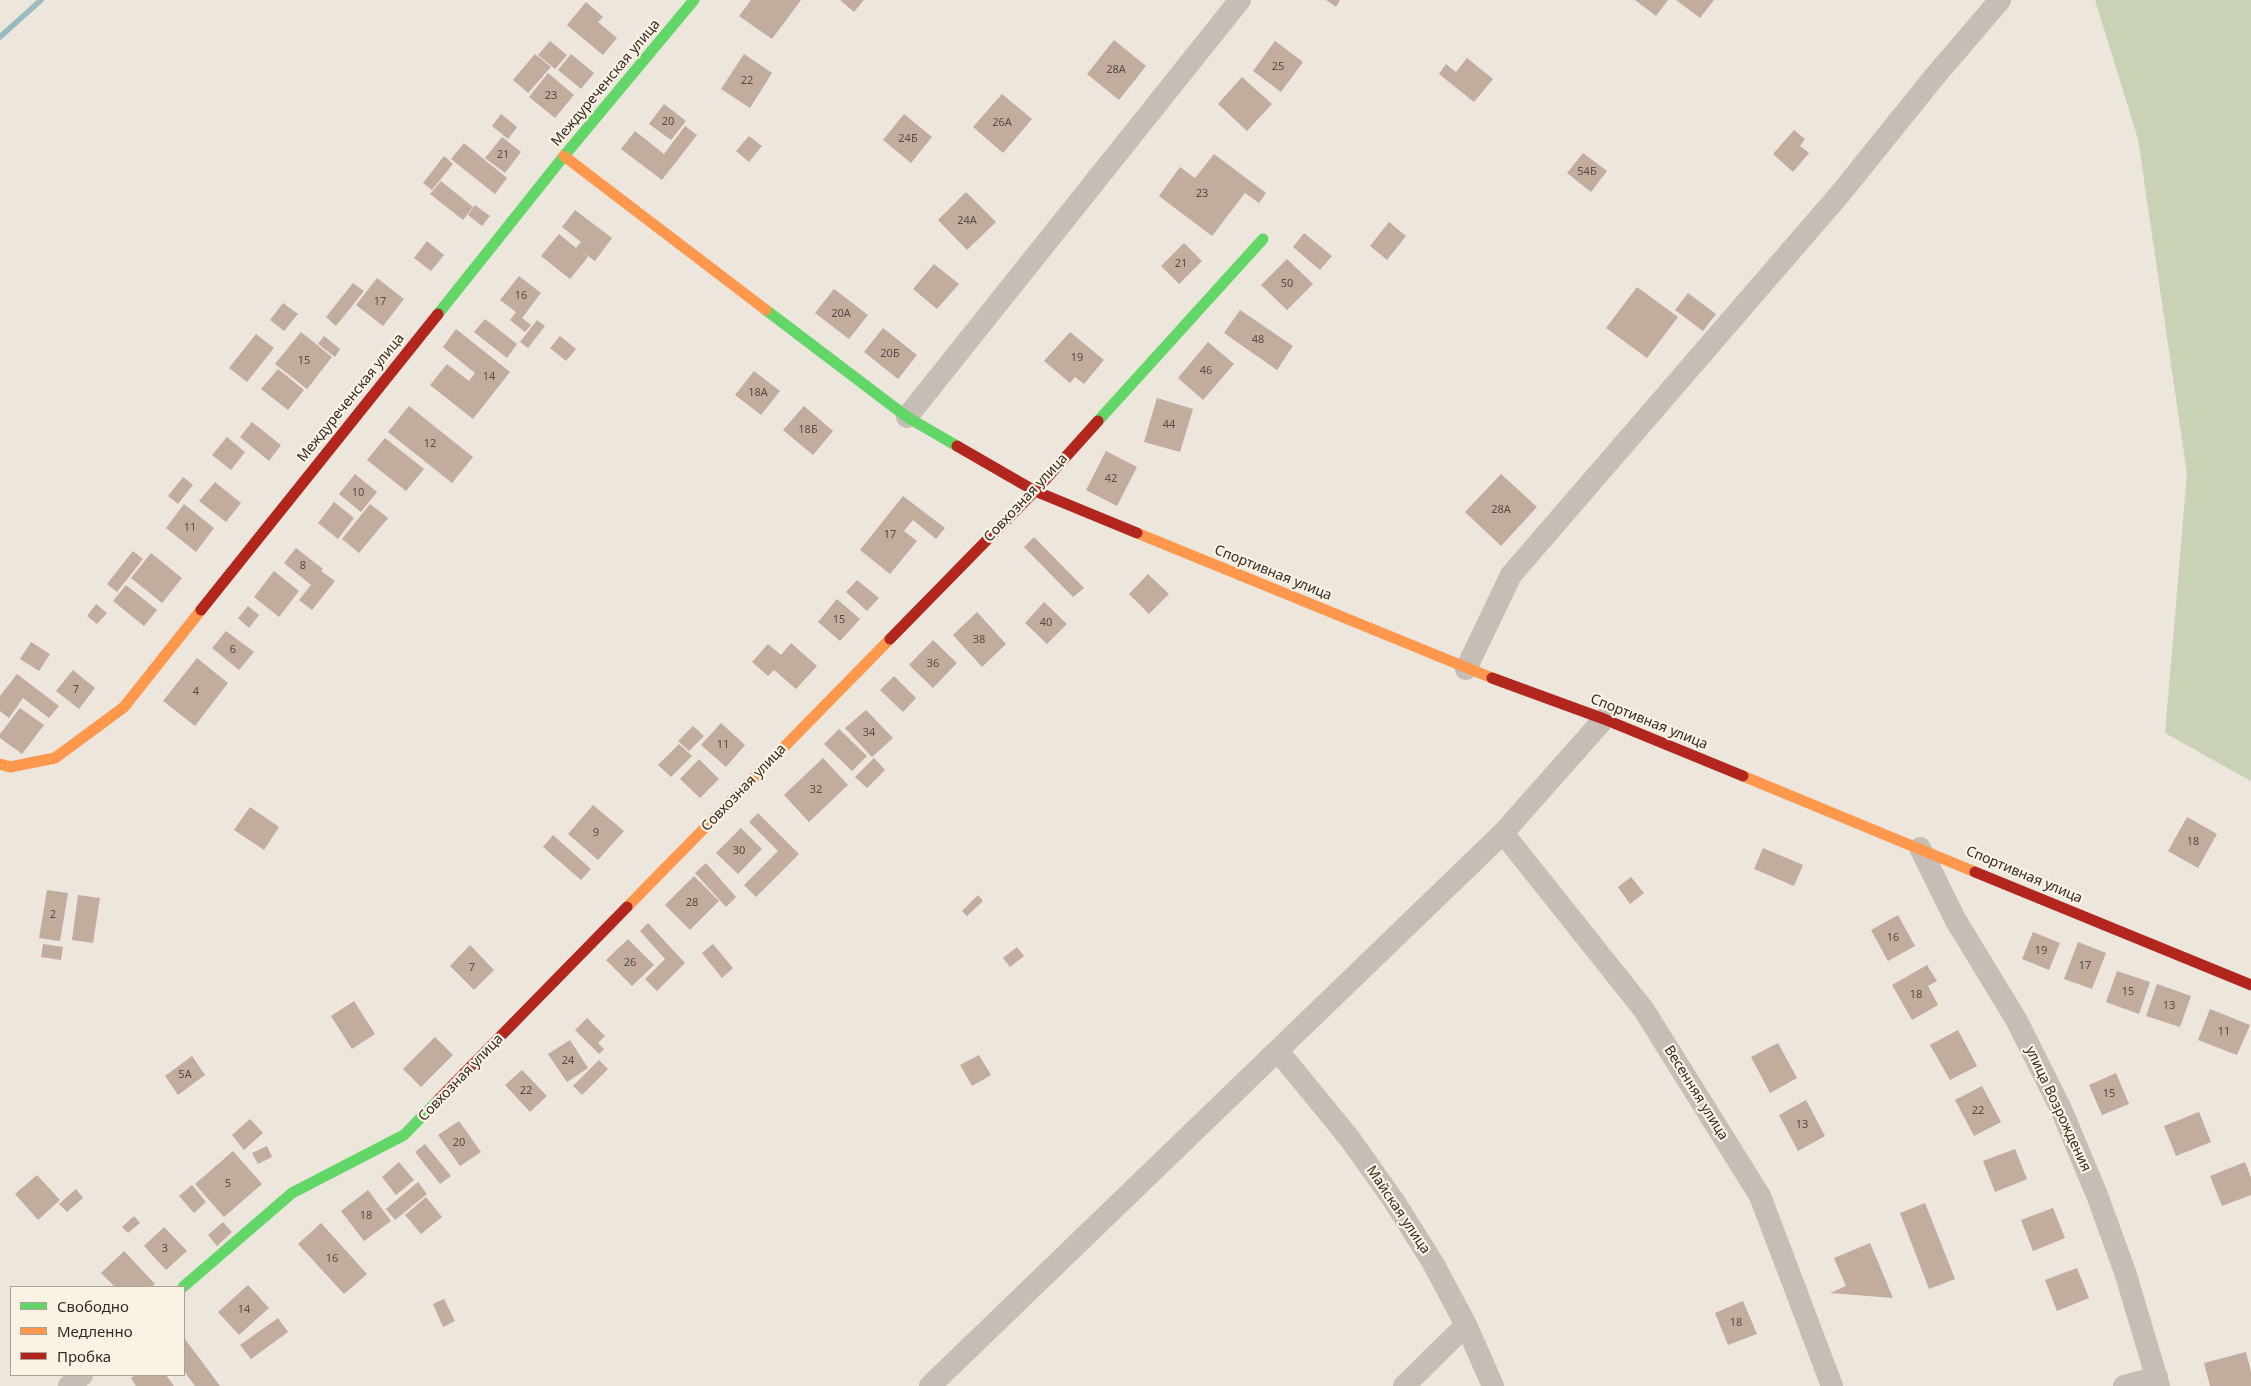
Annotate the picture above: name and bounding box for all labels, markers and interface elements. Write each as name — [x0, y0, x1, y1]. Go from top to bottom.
street label: Междуреченская улица — [548, 16, 664, 150]
house number: 25 — [1272, 60, 1284, 74]
house number: 28А — [1106, 63, 1126, 77]
house number: 22 — [741, 74, 753, 88]
house number: 23 — [545, 89, 557, 103]
house number: 20 — [662, 115, 674, 129]
house number: 26А — [992, 116, 1012, 130]
house number: 24Б — [898, 132, 918, 146]
house number: 21 — [497, 148, 509, 162]
house number: 54Б — [1577, 165, 1597, 179]
house number: 23 — [1196, 187, 1208, 201]
house number: 24А — [957, 214, 977, 228]
house number: 21 — [1175, 257, 1187, 271]
house number: 50 — [1281, 277, 1293, 291]
house number: 16 — [515, 289, 527, 303]
house number: 17 — [374, 295, 386, 309]
house number: 20А — [831, 307, 851, 321]
street label: Междуреченская улица — [294, 330, 408, 466]
house number: 48 — [1252, 333, 1264, 347]
house number: 20Б — [880, 347, 900, 361]
house number: 19 — [1071, 351, 1083, 365]
house number: 15 — [298, 354, 310, 368]
house number: 46 — [1200, 364, 1212, 378]
house number: 14 — [483, 370, 495, 384]
house number: 18А — [748, 386, 768, 400]
house number: 44 — [1163, 418, 1175, 432]
house number: 18Б — [798, 423, 818, 437]
house number: 12 — [424, 437, 436, 451]
street label: Совхозная улица — [981, 450, 1071, 546]
house number: 42 — [1105, 472, 1117, 486]
house number: 10 — [352, 486, 364, 500]
house number: 28А — [1491, 503, 1511, 517]
house number: 11 — [184, 521, 196, 535]
house number: 17 — [884, 528, 896, 542]
street label: Спортивная улица — [1212, 542, 1334, 604]
house number: 8 — [300, 559, 306, 573]
house number: 15 — [833, 613, 845, 627]
house number: 40 — [1040, 616, 1052, 630]
house number: 38 — [973, 633, 985, 647]
house number: 6 — [230, 643, 236, 657]
house number: 36 — [927, 657, 939, 671]
house number: 7 — [73, 683, 79, 697]
house number: 4 — [193, 685, 199, 699]
street label: Спортивная улица — [1588, 691, 1710, 753]
house number: 34 — [863, 726, 875, 740]
house number: 11 — [717, 738, 729, 752]
street label: Совхозная улица — [698, 741, 790, 835]
house number: 32 — [810, 783, 822, 797]
house number: 9 — [593, 826, 599, 840]
house number: 18 — [2187, 835, 2199, 849]
street label: Спортивная улица — [1963, 843, 2085, 907]
house number: 30 — [733, 844, 745, 858]
house number: 28 — [686, 896, 698, 910]
house number: 2 — [50, 908, 56, 922]
house number: 16 — [1887, 931, 1899, 945]
house number: 19 — [2035, 944, 2047, 958]
house number: 26 — [624, 956, 636, 970]
house number: 17 — [2079, 959, 2091, 973]
house number: 7 — [469, 961, 475, 975]
house number: 15 — [2122, 985, 2134, 999]
house number: 18 — [1910, 988, 1922, 1002]
house number: 13 — [2163, 999, 2175, 1013]
house number: 11 — [2218, 1025, 2230, 1039]
street label: Совхозная улица — [415, 1031, 507, 1125]
street label: Весенняя улица — [1660, 1043, 1732, 1143]
street label: улица Возрождения — [2022, 1044, 2094, 1174]
house number: 24 — [562, 1054, 574, 1068]
house number: 5А — [178, 1068, 192, 1082]
house number: 22 — [520, 1084, 532, 1098]
house number: 15 — [2103, 1087, 2115, 1101]
house number: 22 — [1972, 1104, 1984, 1118]
house number: 13 — [1796, 1118, 1808, 1132]
house number: 20 — [453, 1136, 465, 1150]
street label: Майская улица — [1362, 1163, 1434, 1257]
house number: 5 — [225, 1177, 231, 1191]
house number: 18 — [360, 1209, 372, 1223]
house number: 3 — [162, 1242, 168, 1256]
house number: 16 — [326, 1252, 338, 1266]
legend — [10, 1286, 185, 1376]
text: Свободно — [57, 1296, 129, 1316]
house number: 14 — [238, 1303, 250, 1317]
house number: 18 — [1730, 1316, 1742, 1330]
text: Медленно — [57, 1321, 133, 1341]
text: Пробка — [57, 1346, 111, 1366]

